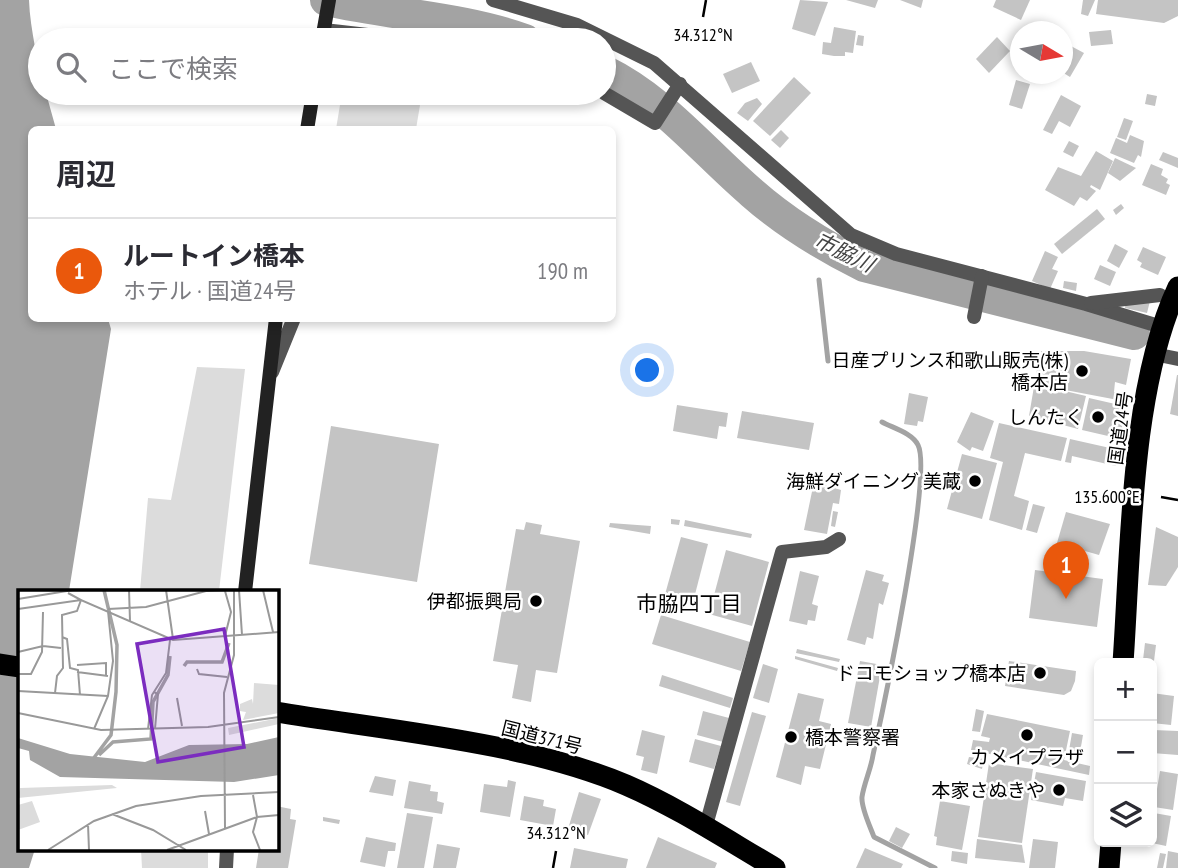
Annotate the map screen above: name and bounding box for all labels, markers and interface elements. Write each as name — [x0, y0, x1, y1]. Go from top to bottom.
north arrow — [1010, 21, 1073, 84]
text: 34.312°N — [673, 23, 733, 46]
search box — [28, 28, 616, 105]
icon: search — [52, 48, 90, 86]
text: ここで検索 — [108, 52, 238, 85]
text: 周辺 — [56, 154, 116, 193]
water label: 市脇川 — [810, 226, 880, 279]
text: ルートイン橋本 — [123, 239, 305, 272]
text: 1 — [74, 256, 85, 285]
text: 190 m — [537, 256, 588, 285]
text: ホテル · 国道24号 — [123, 276, 296, 305]
place label: 日産プリンス和歌山販売(株) 橋本店 — [832, 348, 1069, 394]
your location — [630, 353, 664, 387]
marker: 日産プリンス和歌山販売(株) 橋本店 — [1074, 363, 1090, 379]
street label: 国道24号 — [1103, 390, 1137, 466]
place label: しんたく — [1008, 405, 1084, 429]
marker: しんたく — [1090, 409, 1106, 425]
place label: 海鮮ダイニング 美蔵 — [786, 469, 961, 493]
marker: 海鮮ダイニング 美蔵 — [967, 473, 983, 489]
text: 135.600°E — [1074, 485, 1140, 508]
pin: 1 — [1043, 541, 1089, 599]
place label: 伊都振興局 — [427, 589, 522, 613]
inset map — [18, 590, 278, 850]
district label: 市脇四丁目 — [637, 590, 742, 617]
marker: 伊都振興局 — [528, 593, 544, 609]
map controls — [1094, 658, 1157, 847]
button: + — [1094, 658, 1157, 721]
place label: ドコモショップ橋本店 — [836, 661, 1026, 685]
marker: ドコモショップ橋本店 — [1032, 665, 1048, 681]
street label: 国道371号 — [499, 715, 585, 759]
button: − — [1094, 721, 1157, 784]
place label: 橋本警察署 — [805, 725, 900, 749]
marker: カメイプラザ — [1019, 727, 1035, 743]
marker: 橋本警察署 — [783, 729, 799, 745]
place label: カメイプラザ — [970, 745, 1084, 769]
place label: 本家さぬきや — [931, 778, 1045, 802]
marker: 本家さぬきや — [1051, 782, 1067, 798]
button: layers — [1094, 784, 1157, 847]
text: 34.312°N — [526, 821, 586, 844]

